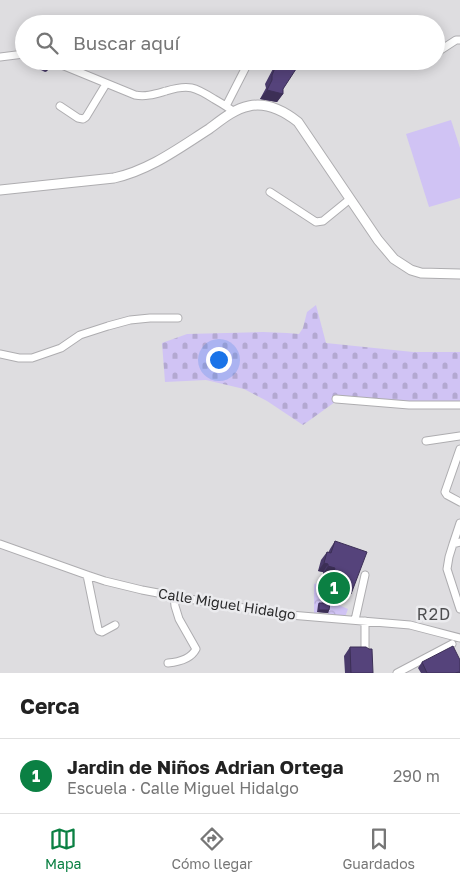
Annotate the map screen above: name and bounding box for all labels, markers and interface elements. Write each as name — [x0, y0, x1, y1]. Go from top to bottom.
search box — [15, 15, 445, 70]
icon: search — [33, 29, 61, 57]
text: Buscar aquí — [73, 31, 180, 54]
your location — [206, 347, 232, 373]
pin: 1 — [318, 569, 350, 607]
street label: Calle Miguel Hidalgo — [157, 584, 297, 623]
district label: R2D — [417, 604, 451, 624]
text: Cerca — [20, 693, 79, 719]
text: Jardin de Niños Adrian Ortega — [67, 755, 344, 778]
text: 1 — [32, 766, 40, 786]
text: 290 m — [393, 766, 440, 786]
text: Escuela · Calle Miguel Hidalgo — [67, 778, 299, 798]
tab: Mapa — [45, 825, 81, 872]
tab: Cómo llegar — [171, 825, 253, 872]
tab: Guardados — [342, 825, 415, 872]

